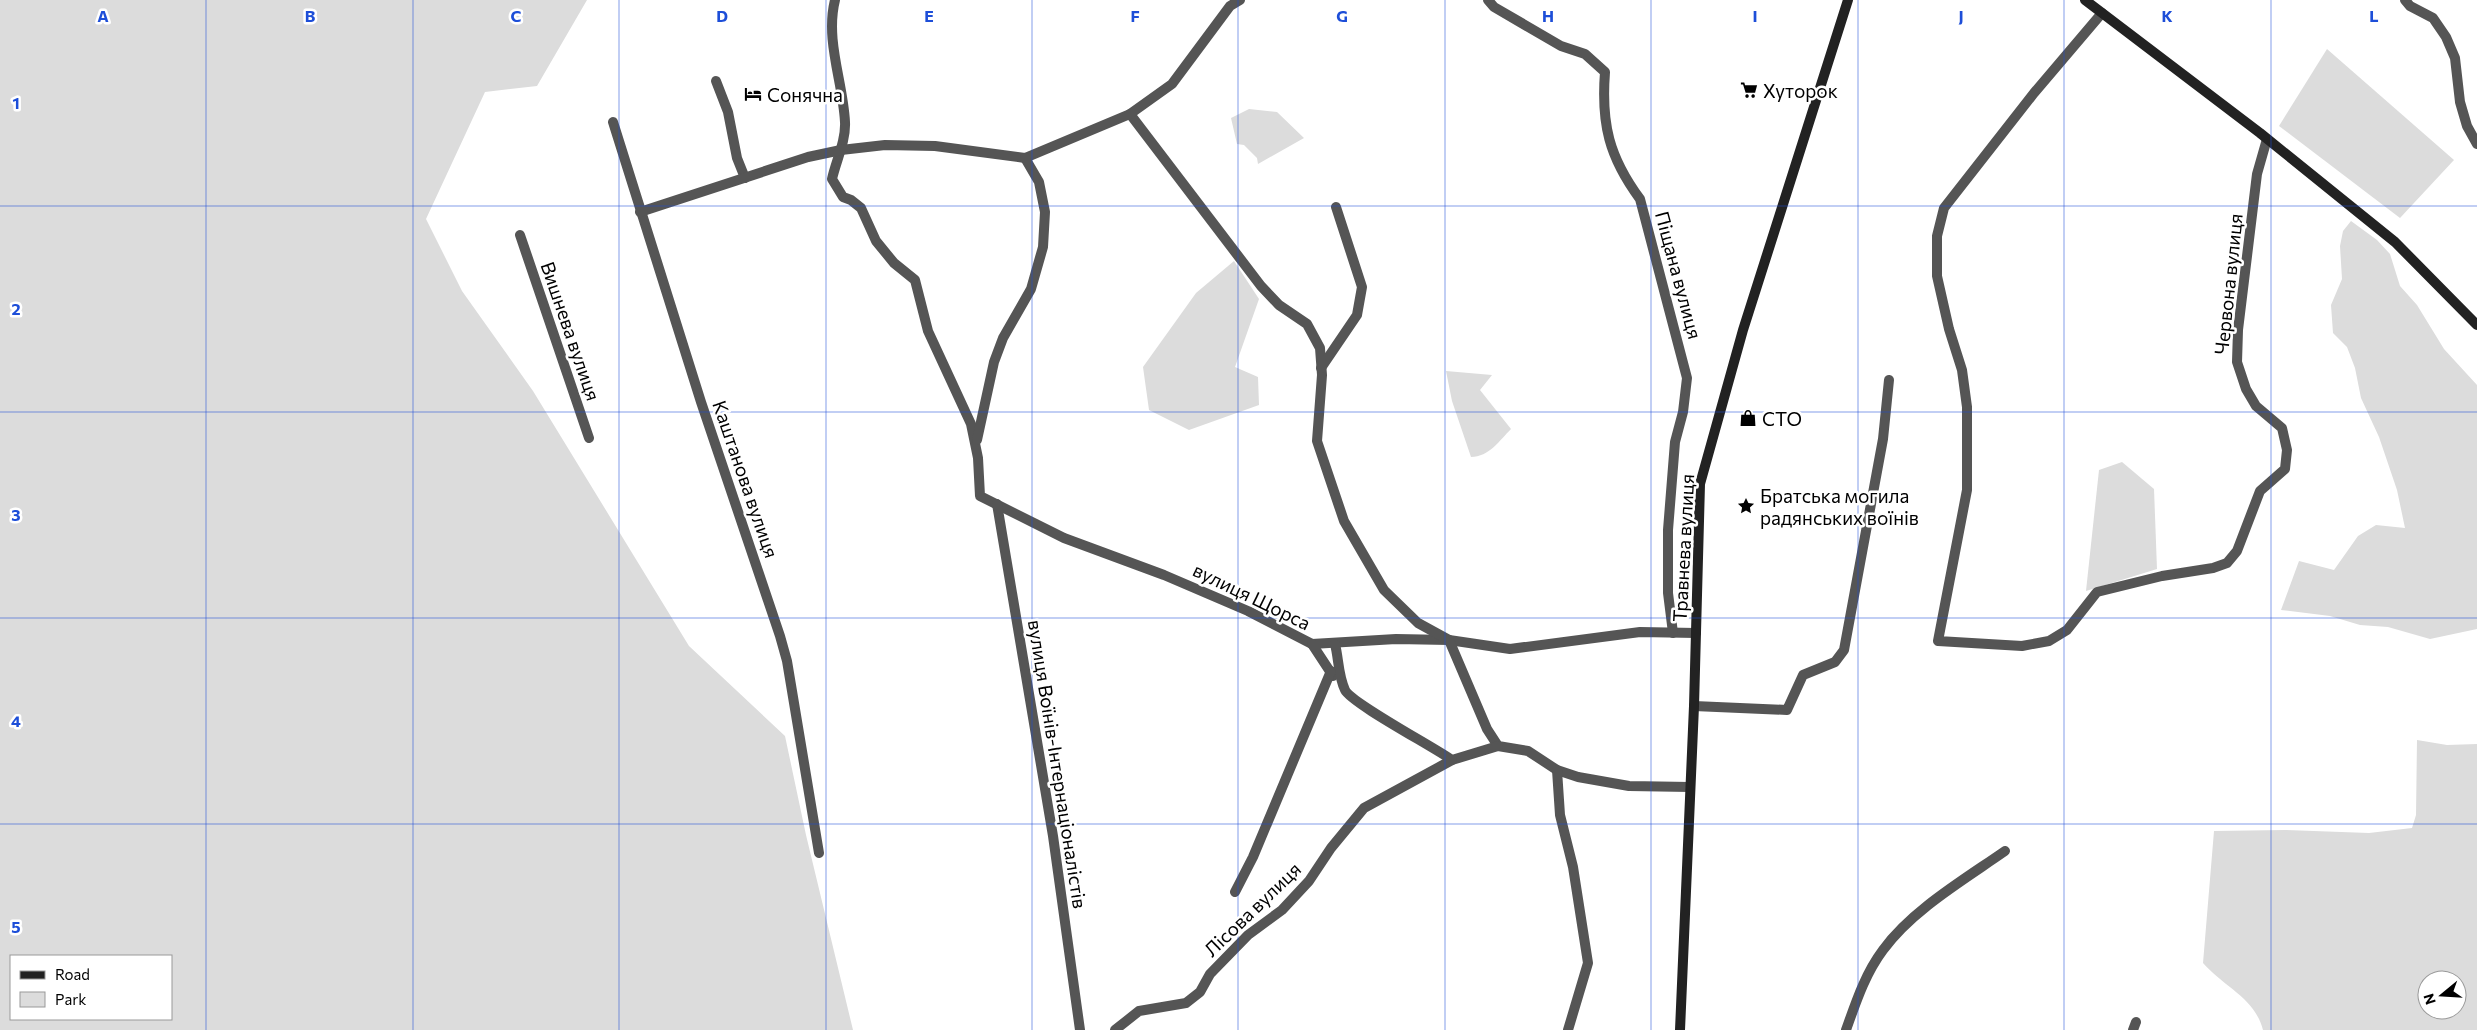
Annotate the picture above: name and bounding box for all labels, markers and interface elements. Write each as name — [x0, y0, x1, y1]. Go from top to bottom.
text: A — [97, 6, 109, 25]
text: B — [305, 6, 316, 25]
text: C — [511, 6, 522, 25]
text: D — [716, 6, 728, 25]
text: E — [924, 6, 934, 25]
text: F — [1130, 6, 1140, 25]
text: G — [1336, 6, 1348, 25]
text: H — [1542, 6, 1554, 25]
text: I — [1752, 6, 1758, 25]
text: J — [1958, 6, 1964, 25]
text: K — [2161, 6, 2173, 25]
text: L — [2369, 6, 2379, 25]
place label: Хуторок — [1763, 79, 1838, 102]
supermarket icon: Хуторок — [1739, 80, 1759, 100]
place label: Сонячна — [767, 83, 843, 106]
hotel icon: Сонячна — [743, 84, 763, 104]
text: 1 — [12, 93, 20, 112]
street label: Піщана вулиця — [1651, 209, 1707, 341]
street label: Червона вулиця — [2209, 212, 2247, 356]
street label: Вишнева вулиця — [536, 258, 606, 404]
text: 2 — [11, 299, 21, 318]
street label: Каштанова вулиця — [708, 397, 784, 561]
place label: СТО — [1762, 407, 1802, 430]
shop icon: СТО — [1738, 408, 1758, 428]
street label: Травнева вулиця — [1668, 473, 1698, 623]
place label: Братська могила радянських воїнів — [1760, 484, 1919, 529]
place icon: Братська могила радянських воїнів — [1736, 496, 1756, 516]
text: 3 — [11, 505, 21, 524]
street label: вулиця Щорса — [1190, 558, 1314, 634]
street label: вулиця Воїнів-Інтернаціоналістів — [1024, 618, 1092, 910]
text: 4 — [11, 711, 21, 730]
street label: Лісова вулиця — [1199, 857, 1305, 961]
text: 5 — [11, 917, 21, 936]
legend — [10, 955, 172, 1020]
text: Road — [55, 965, 90, 983]
north arrow — [2417, 970, 2467, 1020]
text: Park — [55, 990, 86, 1008]
text: N — [2419, 992, 2439, 1007]

